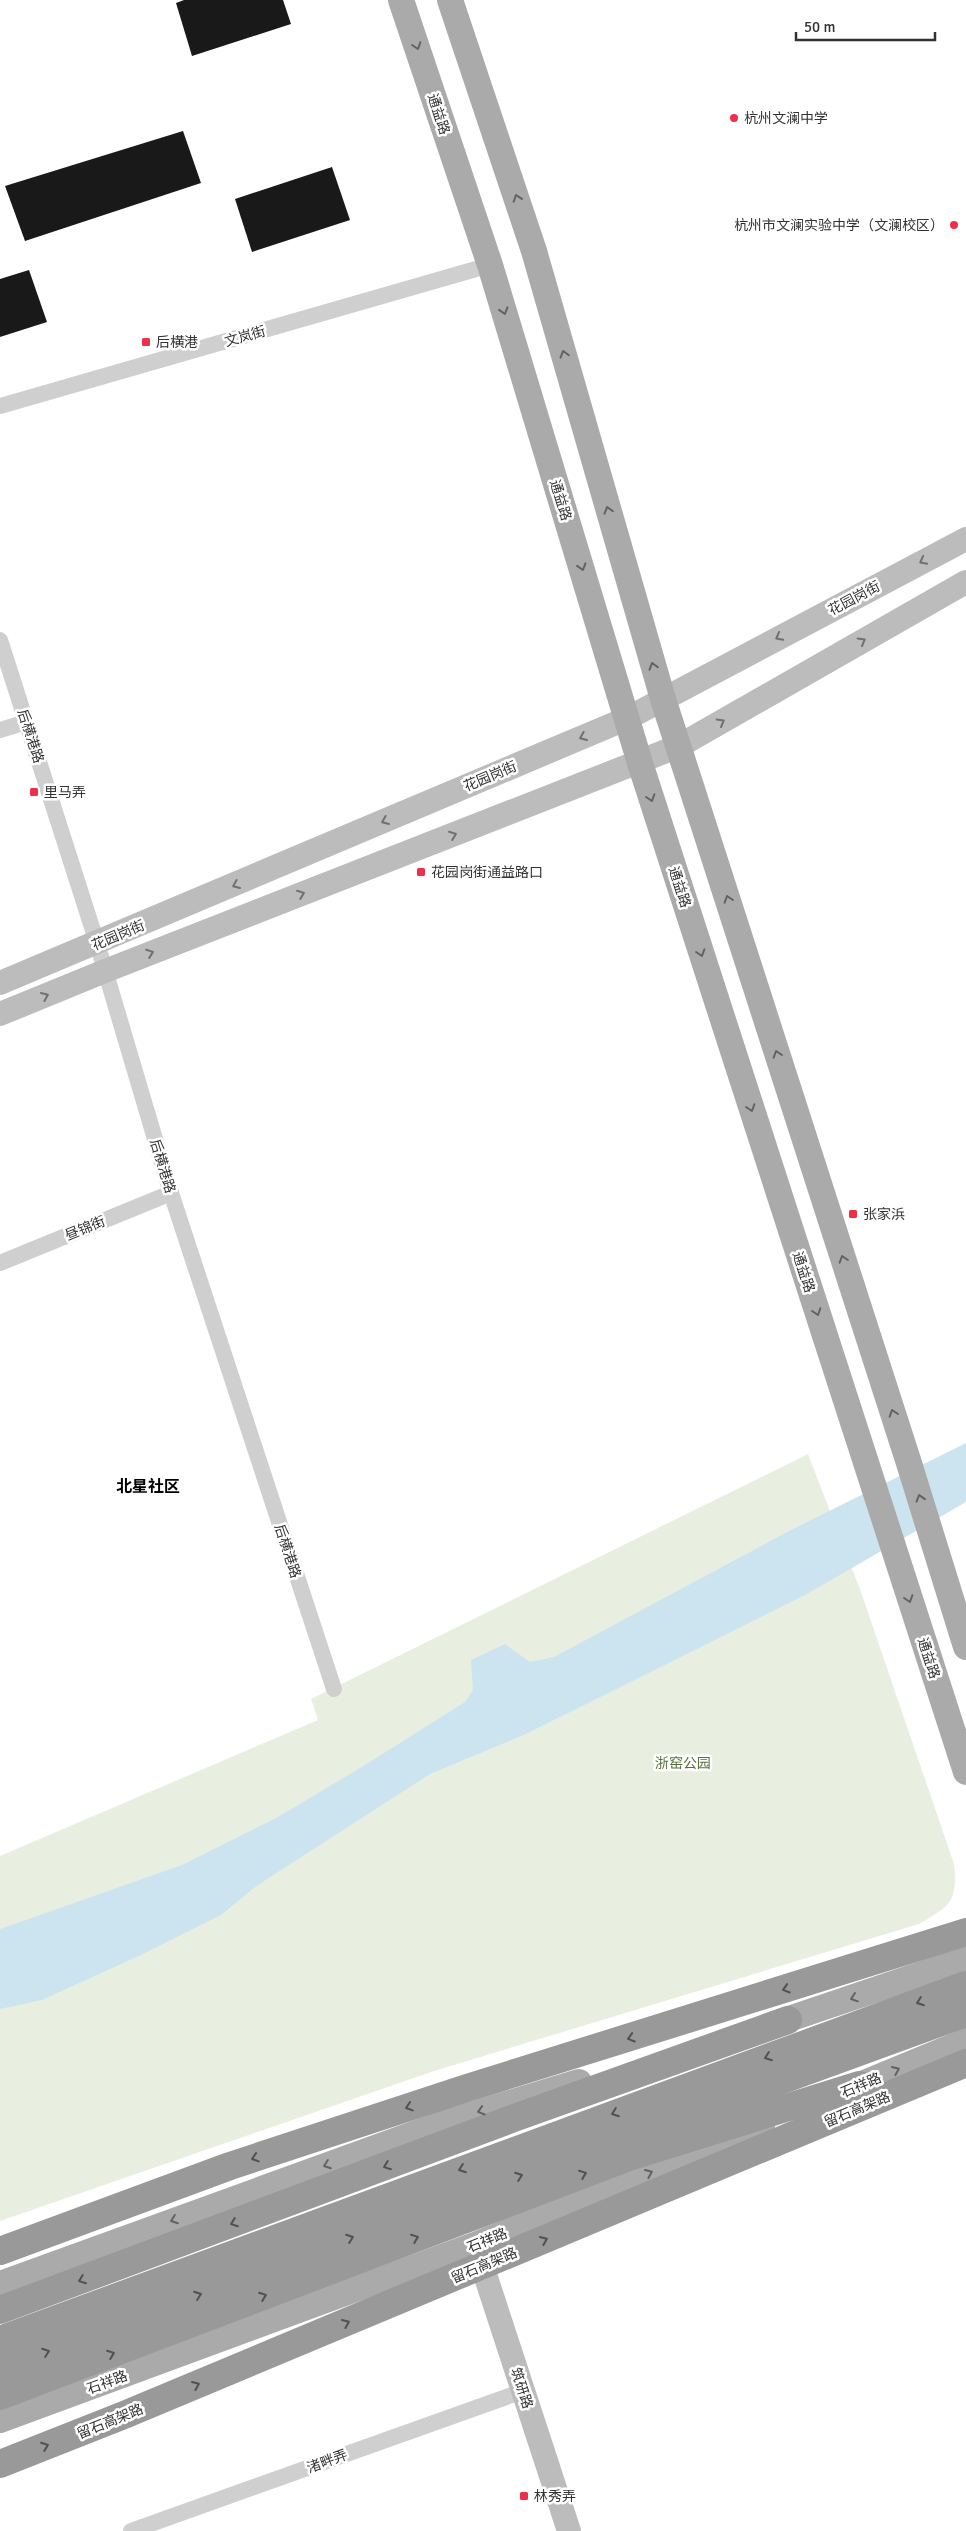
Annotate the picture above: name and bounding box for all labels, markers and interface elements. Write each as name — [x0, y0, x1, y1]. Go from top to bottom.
scale bar — [796, 10, 935, 42]
text: 50 m — [804, 18, 835, 36]
one-way arrow — [411, 42, 421, 50]
street label: 通益路 — [424, 92, 453, 137]
place label: 杭州文澜中学 — [744, 110, 828, 127]
marker: 杭州文澜中学 — [728, 112, 740, 124]
one-way arrow — [512, 195, 522, 203]
place label: 杭州市文澜实验中学（文澜校区） — [734, 217, 944, 234]
marker: 杭州市文澜实验中学（文澜校区） — [948, 219, 960, 231]
one-way arrow — [498, 307, 508, 315]
street label: 文岚街 — [223, 323, 268, 350]
place label: 后横港 — [156, 334, 198, 351]
marker: 后横港 — [140, 336, 152, 348]
one-way arrow — [559, 350, 569, 358]
street label: 通益路 — [546, 478, 575, 523]
one-way arrow — [604, 506, 614, 515]
one-way arrow — [919, 555, 928, 565]
one-way arrow — [576, 563, 586, 571]
street label: 花园岗街 — [826, 578, 883, 619]
one-way arrow — [775, 631, 784, 641]
one-way arrow — [857, 637, 866, 647]
one-way arrow — [649, 663, 659, 671]
street label: 后横港路 — [14, 707, 47, 765]
one-way arrow — [716, 718, 725, 728]
one-way arrow — [579, 730, 588, 741]
street label: 花园岗街 — [461, 758, 519, 795]
place label: 里马弄 — [44, 784, 86, 801]
marker: 里马弄 — [28, 786, 40, 798]
one-way arrow — [645, 794, 655, 802]
one-way arrow — [381, 815, 390, 825]
one-way arrow — [448, 831, 457, 842]
place label: 花园岗街通益路口 — [431, 864, 543, 881]
street label: 通益路 — [665, 865, 694, 910]
marker: 花园岗街通益路口 — [415, 866, 427, 878]
one-way arrow — [232, 879, 240, 889]
one-way arrow — [297, 890, 305, 900]
one-way arrow — [723, 896, 733, 904]
street label: 花园岗街 — [89, 917, 147, 954]
one-way arrow — [695, 948, 705, 957]
one-way arrow — [145, 949, 154, 959]
one-way arrow — [40, 991, 49, 1002]
one-way arrow — [773, 1050, 783, 1059]
one-way arrow — [745, 1103, 755, 1111]
street label: 后横港路 — [146, 1137, 179, 1195]
place label: 张家浜 — [863, 1206, 905, 1223]
marker: 张家浜 — [847, 1208, 859, 1220]
street label: 昼锦街 — [63, 1213, 108, 1244]
street label: 通益路 — [789, 1250, 818, 1295]
one-way arrow — [839, 1255, 849, 1263]
one-way arrow — [812, 1307, 822, 1316]
one-way arrow — [889, 1409, 899, 1418]
district label: 北星社区 — [116, 1477, 180, 1497]
one-way arrow — [916, 1494, 926, 1502]
street label: 后横港路 — [271, 1522, 304, 1580]
one-way arrow — [903, 1594, 913, 1603]
street label: 通益路 — [914, 1636, 943, 1681]
park label: 浙窑公园 — [655, 1755, 711, 1772]
one-way arrow — [783, 1984, 791, 1994]
one-way arrow — [850, 1992, 858, 2002]
one-way arrow — [916, 1996, 925, 2006]
one-way arrow — [627, 2032, 636, 2042]
one-way arrow — [764, 2051, 772, 2061]
one-way arrow — [891, 2065, 900, 2076]
street label: 石祥路 — [839, 2069, 884, 2101]
street label: 留石高架路 — [822, 2088, 893, 2131]
one-way arrow — [405, 2101, 414, 2111]
one-way arrow — [477, 2106, 485, 2116]
one-way arrow — [611, 2107, 620, 2117]
one-way arrow — [251, 2152, 260, 2162]
one-way arrow — [323, 2159, 332, 2169]
one-way arrow — [383, 2160, 391, 2170]
one-way arrow — [459, 2163, 467, 2173]
one-way arrow — [645, 2169, 653, 2179]
one-way arrow — [578, 2170, 587, 2181]
one-way arrow — [514, 2172, 523, 2182]
one-way arrow — [171, 2214, 179, 2224]
one-way arrow — [231, 2217, 239, 2227]
street label: 石祥路 — [465, 2225, 510, 2256]
one-way arrow — [345, 2234, 354, 2244]
one-way arrow — [410, 2234, 419, 2244]
one-way arrow — [539, 2235, 548, 2246]
street label: 留石高架路 — [449, 2244, 520, 2287]
one-way arrow — [78, 2274, 87, 2284]
one-way arrow — [193, 2291, 202, 2301]
one-way arrow — [258, 2292, 267, 2302]
one-way arrow — [341, 2318, 350, 2329]
one-way arrow — [41, 2347, 49, 2357]
one-way arrow — [106, 2350, 115, 2360]
street label: 筑研路 — [507, 2366, 536, 2411]
street label: 石祥路 — [85, 2367, 130, 2398]
one-way arrow — [191, 2381, 200, 2392]
street label: 留石高架路 — [75, 2400, 146, 2442]
one-way arrow — [41, 2442, 49, 2452]
street label: 渚畔弄 — [305, 2446, 350, 2477]
place label: 林秀弄 — [534, 2488, 576, 2505]
marker: 林秀弄 — [518, 2490, 530, 2502]

